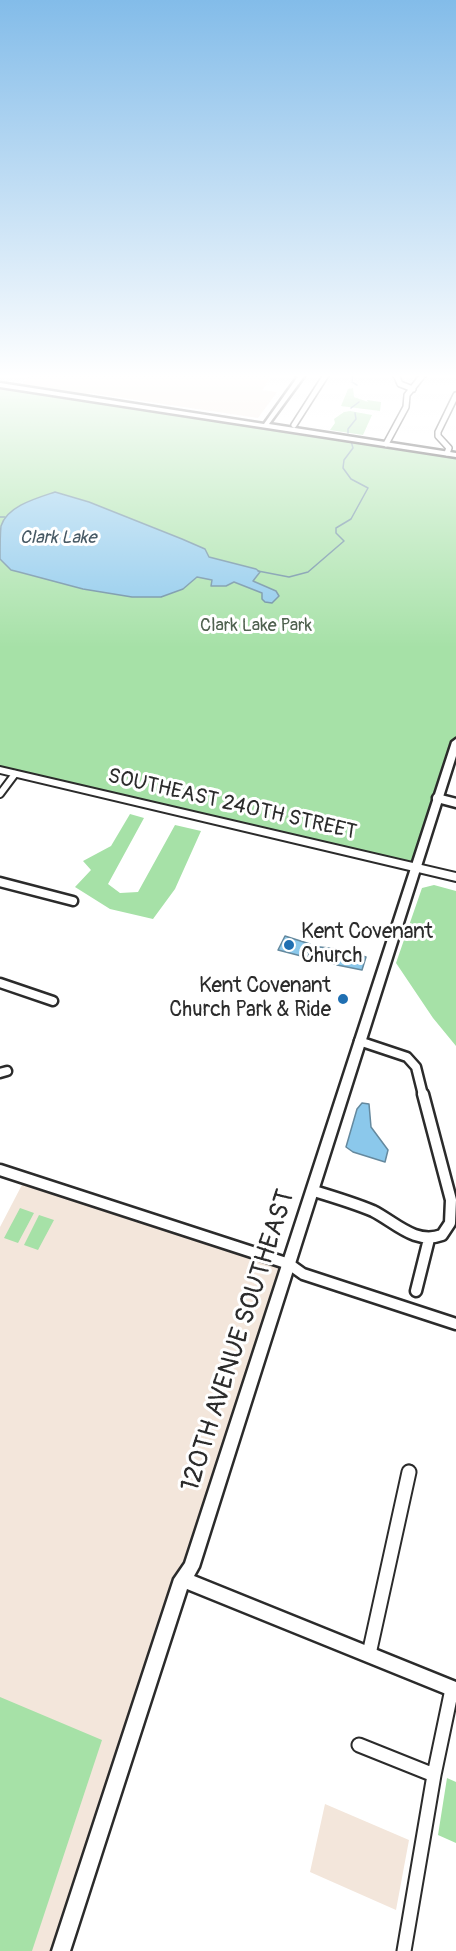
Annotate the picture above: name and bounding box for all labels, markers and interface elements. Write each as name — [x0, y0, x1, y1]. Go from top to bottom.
water label: Clark Lake — [20, 527, 96, 549]
park label: Clark Lake Park — [200, 615, 312, 637]
street label: SOUTHEAST 240TH STREET — [105, 764, 359, 846]
place label: Kent Covenant Church — [301, 920, 433, 970]
marker: Kent Covenant Church — [282, 938, 296, 952]
place label: Kent Covenant Church Park & Ride — [169, 974, 331, 1024]
marker: Kent Covenant Church Park & Ride — [336, 992, 350, 1006]
street label: 120TH AVENUE SOUTHEAST — [175, 1186, 303, 1496]

